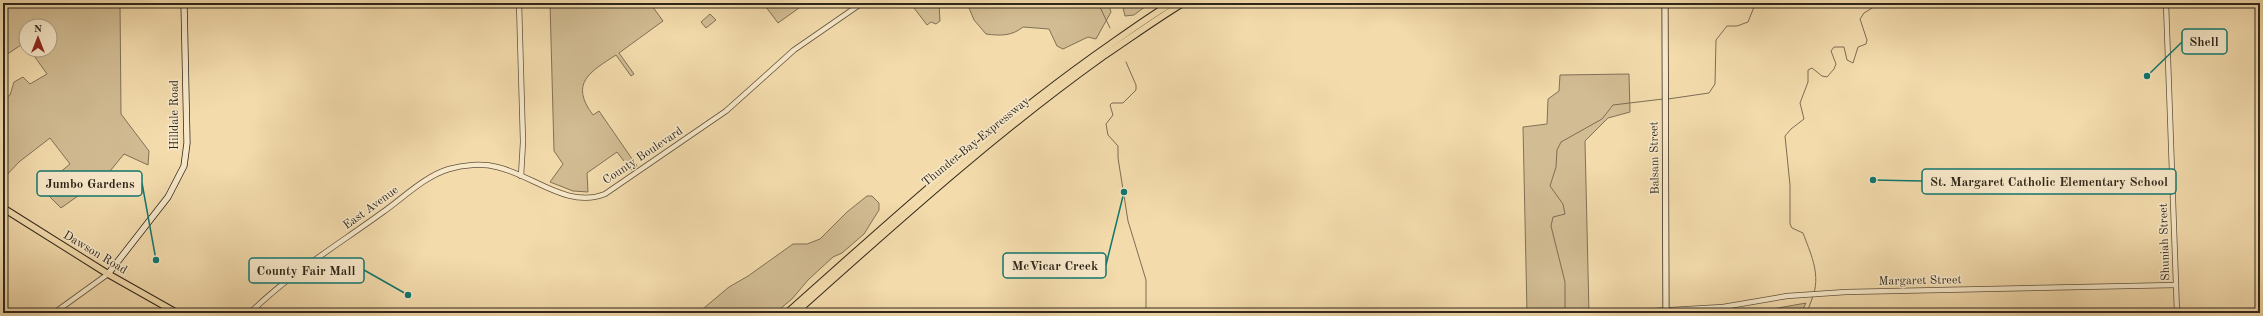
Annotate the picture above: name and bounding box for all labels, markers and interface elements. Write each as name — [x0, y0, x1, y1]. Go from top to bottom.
north arrow — [18, 18, 58, 58]
text: N — [34, 24, 43, 35]
callout: Shell — [2182, 29, 2227, 54]
text: Shell — [2189, 36, 2219, 49]
street label: Hilldale Road — [169, 80, 181, 150]
street label: Thunder Bay Expressway — [920, 95, 1032, 189]
street label: Balsam Street — [1648, 121, 1662, 195]
street label: County Boulevard — [601, 125, 685, 187]
callout: St. Margaret Catholic Elementary School — [1922, 169, 2176, 194]
callout: Jumbo Gardens — [37, 171, 142, 196]
text: St. Margaret Catholic Elementary School — [1930, 176, 2168, 189]
text: Jumbo Gardens — [45, 178, 135, 191]
street label: East Avenue — [341, 184, 401, 232]
street label: Shuniah Street — [2158, 203, 2172, 281]
street label: Dawson Road — [61, 229, 129, 277]
callout: McVicar Creek — [1003, 253, 1106, 278]
callout: County Fair Mall — [249, 258, 364, 283]
text: McVicar Creek — [1012, 260, 1099, 273]
text: County Fair Mall — [257, 265, 355, 278]
street label: Margaret Street — [1878, 274, 1962, 288]

